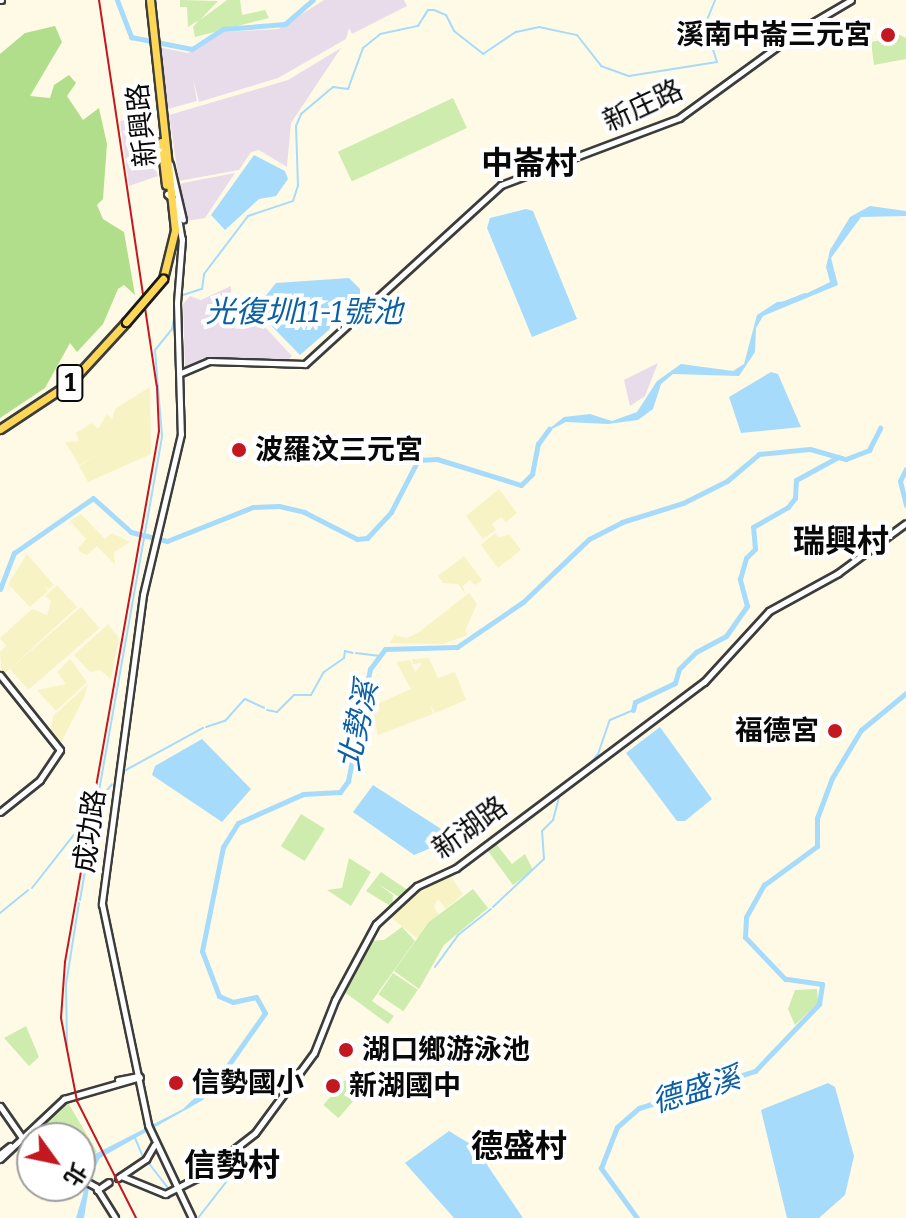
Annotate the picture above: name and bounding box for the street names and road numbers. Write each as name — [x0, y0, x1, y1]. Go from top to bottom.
street label: 新庄路 — [598, 73, 688, 139]
street label: 新興路 — [121, 81, 163, 169]
road number: 1 — [56, 361, 84, 405]
street label: 成功路 — [68, 787, 112, 875]
street label: 新湖路 — [426, 790, 514, 866]

